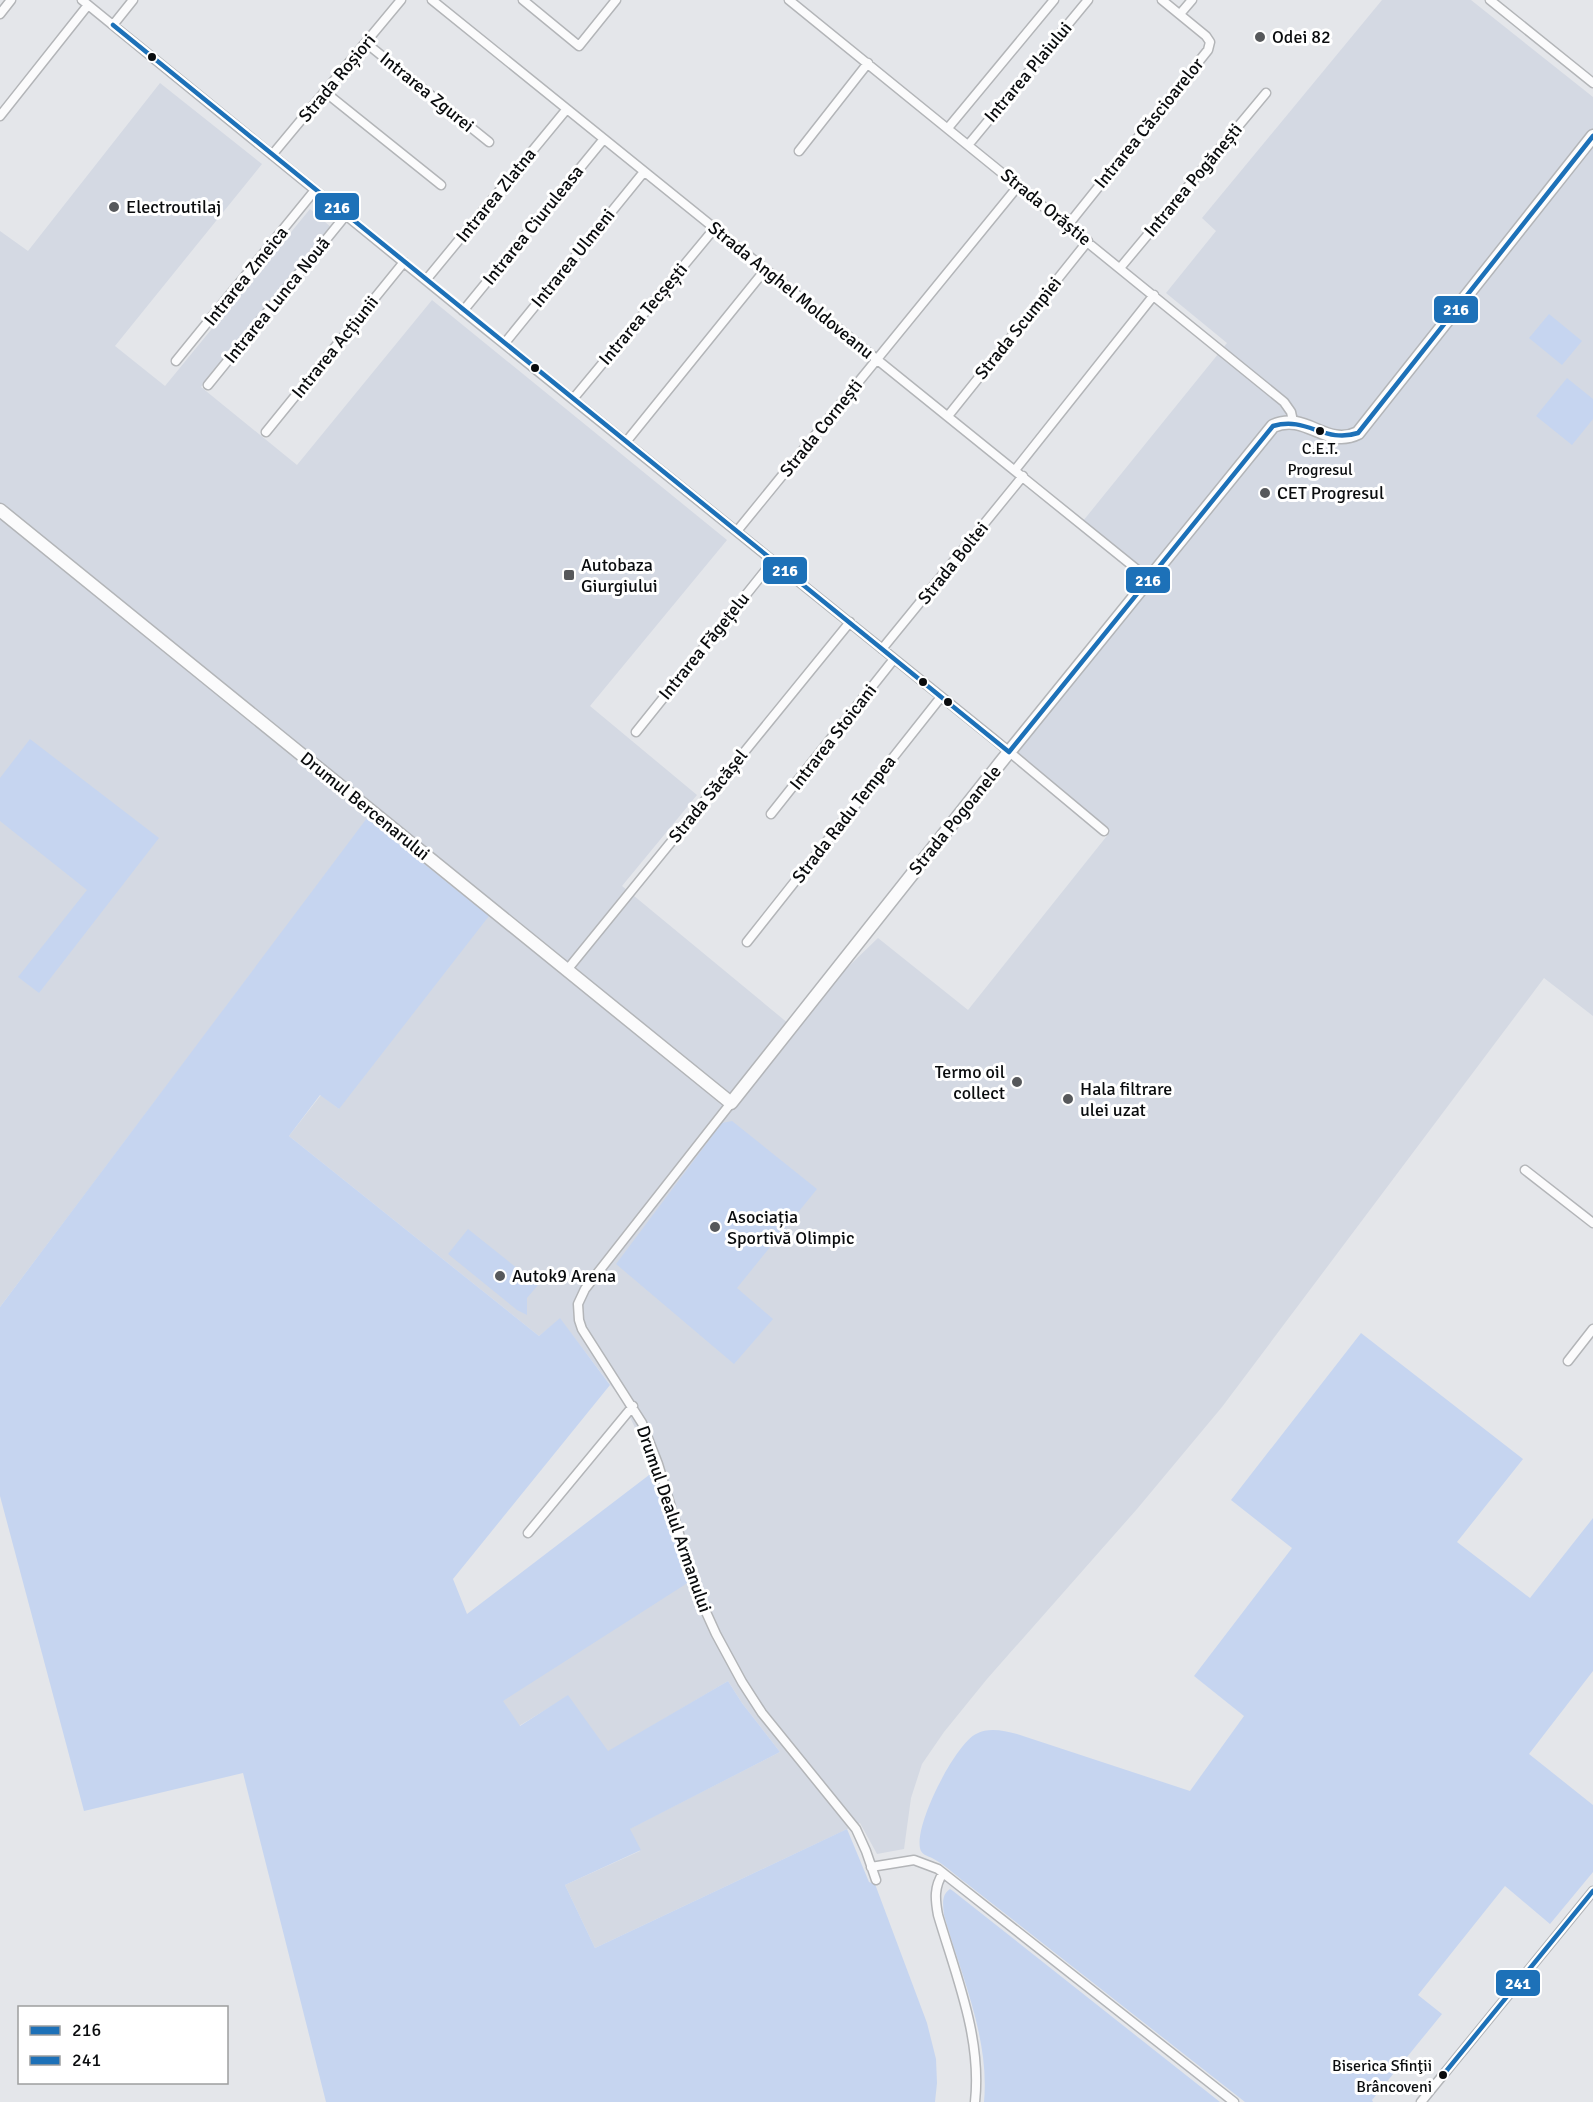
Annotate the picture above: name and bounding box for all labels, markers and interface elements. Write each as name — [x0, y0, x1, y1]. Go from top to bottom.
street label: Intrarea Plaiului — [980, 17, 1076, 127]
place label: Odei 82 — [1272, 26, 1331, 48]
street label: Strada Roșiori — [294, 29, 380, 127]
marker: Odei 82 — [1253, 30, 1267, 44]
street label: Intrarea Zgurei — [376, 47, 478, 137]
unlabelled marker — [146, 51, 158, 63]
street label: Intrarea Căscioarelor — [1090, 53, 1209, 193]
street label: Intrarea Pogănești — [1139, 119, 1247, 241]
street label: Intrarea Zlatna — [451, 143, 541, 247]
street label: Intrarea Ciuruleasa — [478, 161, 588, 289]
street label: Strada Orăștie — [996, 164, 1096, 250]
line badge: 216 — [314, 192, 360, 221]
place label: Electroutilaj — [126, 196, 221, 218]
text: 216 — [324, 198, 350, 218]
marker: Electroutilaj — [107, 200, 121, 214]
street label: Intrarea Ulmeni — [526, 204, 620, 312]
street label: Strada Anghel Moldoveanu — [704, 217, 878, 363]
street label: Intrarea Zmeica — [199, 222, 293, 330]
street label: Intrarea Lunca Nouă — [219, 232, 335, 368]
street label: Intrarea Tecșești — [594, 259, 692, 369]
street label: Strada Scumpiei — [970, 272, 1066, 384]
street label: Intrarea Acțiunii — [287, 291, 383, 403]
line badge: 216 — [1433, 295, 1479, 324]
text: 216 — [1443, 300, 1469, 320]
unlabelled marker — [529, 362, 541, 374]
street label: Strada Cornești — [775, 375, 867, 481]
marker: C.E.T. Progresul — [1314, 425, 1326, 437]
place label: C.E.T. Progresul — [1287, 439, 1353, 480]
place label: CET Progresul — [1277, 482, 1384, 504]
marker: CET Progresul — [1258, 486, 1272, 500]
street label: Strada Boltei — [913, 517, 993, 609]
place label: Autobaza Giurgiului — [581, 554, 658, 597]
line badge: 216 — [762, 556, 808, 585]
text: 216 — [772, 561, 798, 581]
line badge: 216 — [1125, 566, 1171, 594]
marker: Autobaza Giurgiului — [562, 568, 576, 582]
text: 216 — [1135, 571, 1161, 591]
street label: Intrarea Făgețelu — [654, 588, 754, 704]
unlabelled marker — [917, 676, 929, 688]
street label: Intrarea Stoicani — [785, 680, 881, 794]
unlabelled marker — [942, 696, 954, 708]
street label: Strada Săcășel — [664, 745, 752, 847]
street label: Drumul Bercenarului — [296, 747, 434, 865]
street label: Strada Radu Tempea — [787, 751, 901, 887]
street label: Strada Pogoanele — [904, 761, 1006, 879]
place label: Termo oil collect — [935, 1061, 1005, 1104]
marker: Termo oil collect — [1010, 1075, 1024, 1089]
place label: Hala filtrare ulei uzat — [1080, 1078, 1172, 1121]
marker: Hala filtrare ulei uzat — [1061, 1092, 1075, 1106]
place label: Asociația Sportivă Olimpic — [727, 1206, 854, 1249]
marker: Asociația Sportivă Olimpic — [708, 1220, 722, 1234]
place label: Autok9 Arena — [512, 1265, 616, 1287]
marker: Autok9 Arena — [493, 1269, 507, 1283]
street label: Drumul Dealul Armanului — [632, 1423, 716, 1615]
line badge: 241 — [1495, 1969, 1541, 1997]
text: 241 — [1505, 1974, 1531, 1994]
legend — [18, 2006, 228, 2084]
text: 216 — [72, 2019, 101, 2041]
text: 241 — [72, 2049, 101, 2071]
place label: Biserica Sfinţii Brâncoveni — [1332, 2056, 1432, 2097]
marker: Biserica Sfinţii Brâncoveni — [1437, 2069, 1449, 2081]

